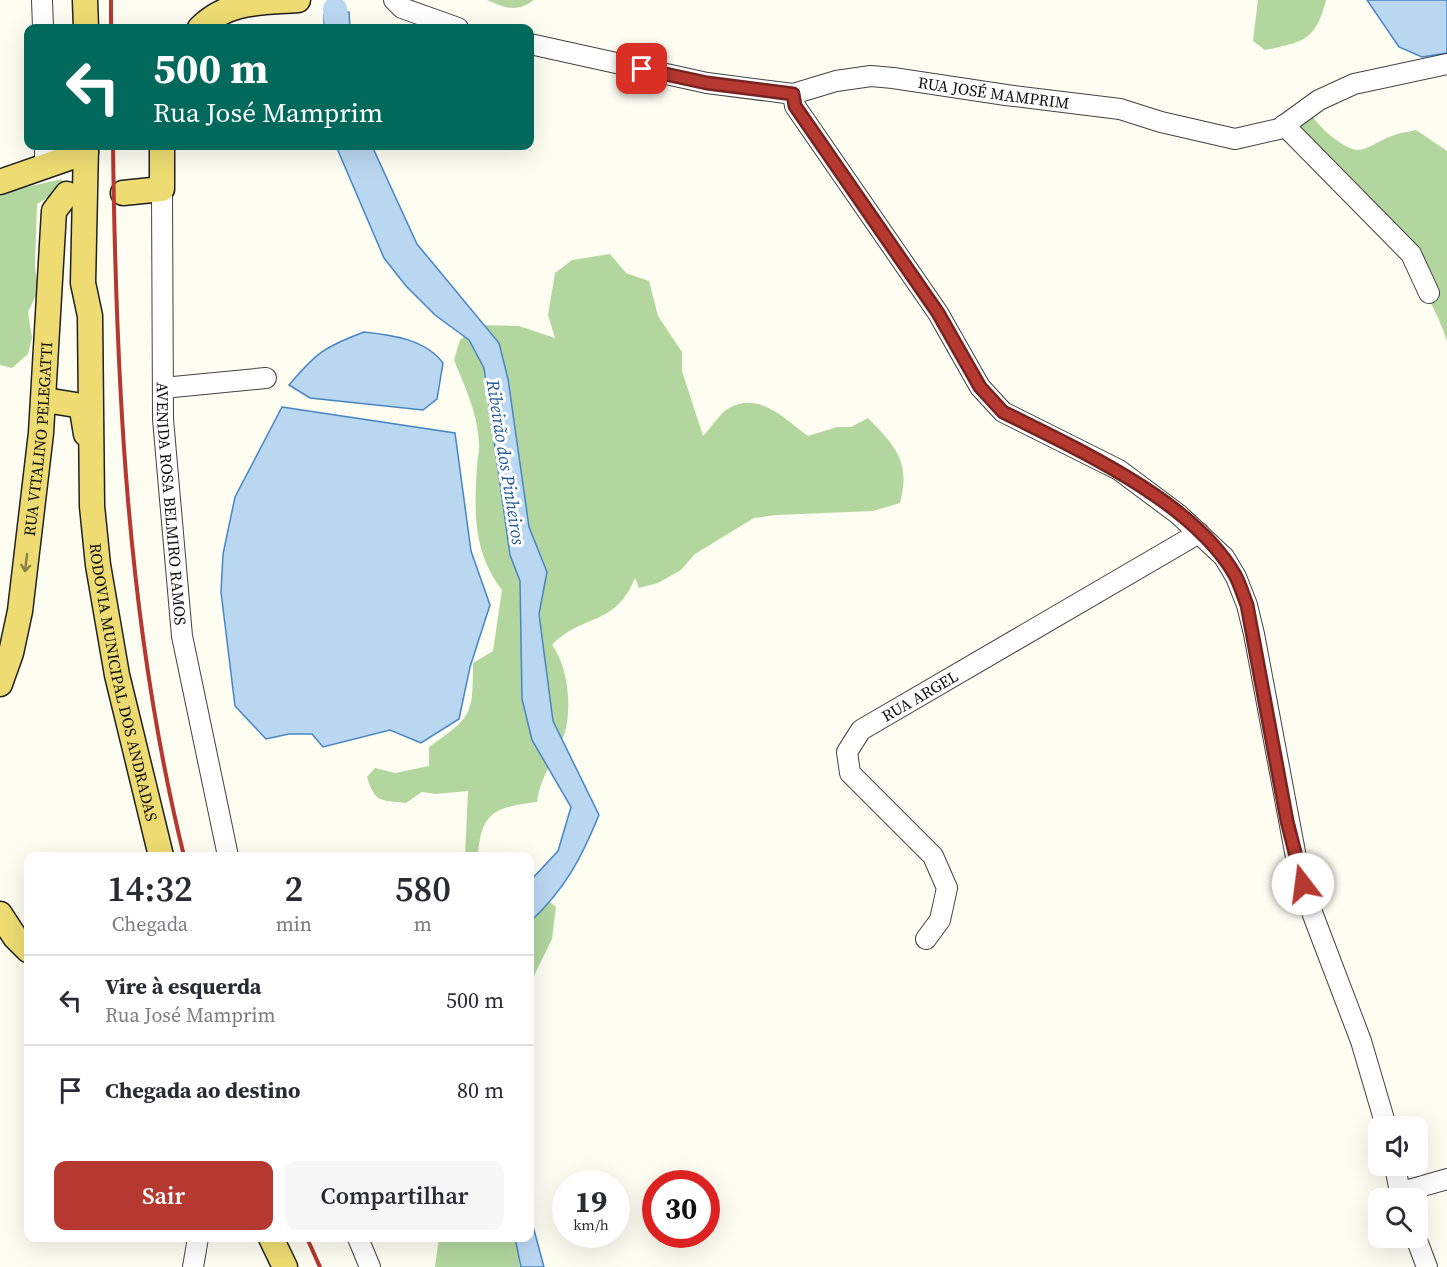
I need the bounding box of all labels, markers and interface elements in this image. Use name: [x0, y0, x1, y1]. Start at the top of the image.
text: 500 m: [153, 39, 268, 97]
pin: [616, 43, 667, 94]
icon: left: [54, 48, 132, 126]
icon: arrive: [625, 52, 658, 85]
street label: RUA JOSÉ MAMPRIM: [916, 71, 1071, 114]
text: Rua José Mamprim: [153, 94, 383, 131]
street label: RUA VITALINO PELEGATTI: [18, 341, 57, 537]
water label: Ribeirão dos Pinheiros: [480, 377, 531, 547]
street label: AVENIDA ROSA BELMIRO RAMOS: [152, 382, 192, 626]
street label: RODOVIA MUNICIPAL DOS ANDRADAS: [85, 542, 163, 823]
one-way arrow: [21, 552, 32, 572]
street label: RUA ARGEL: [877, 665, 962, 727]
position arrow: [1271, 852, 1335, 916]
text: 14:32: [107, 864, 193, 913]
text: 2: [284, 864, 303, 913]
text: 580: [395, 864, 451, 913]
text: Chegada: [112, 910, 188, 938]
text: min: [276, 910, 312, 938]
text: m: [414, 910, 432, 938]
text: Vire à esquerda: [105, 971, 261, 1001]
icon: left: [54, 984, 87, 1017]
text: 500 m: [446, 985, 504, 1015]
text: Rua José Mamprim: [105, 1001, 275, 1029]
icon: arrive: [54, 1074, 87, 1107]
text: Chegada ao destino: [105, 1075, 300, 1105]
text: 80 m: [457, 1075, 504, 1105]
map controls: [1368, 1116, 1428, 1248]
button: sound: [1368, 1116, 1428, 1176]
button: Sair: [54, 1161, 273, 1230]
button: Compartilhar: [285, 1161, 504, 1230]
speed limit sign: 30: [642, 1170, 720, 1248]
text: 19: [575, 1181, 607, 1222]
button: search: [1368, 1188, 1428, 1248]
text: km/h: [573, 1214, 609, 1235]

